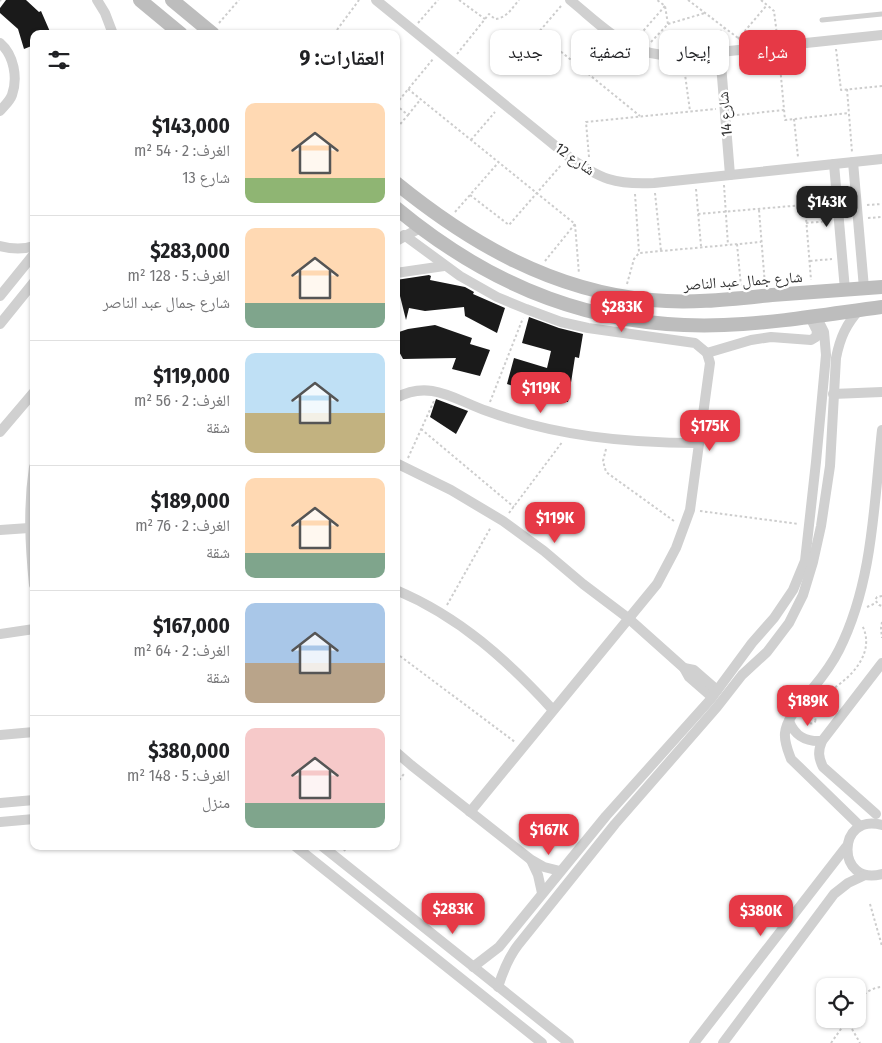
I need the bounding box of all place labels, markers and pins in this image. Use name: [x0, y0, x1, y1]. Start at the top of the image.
pin: $143K: [792, 186, 862, 228]
pin: $283K: [587, 290, 657, 333]
pin: $119K: [506, 372, 576, 414]
pin: $175K: [675, 410, 745, 452]
pin: $119K: [520, 502, 590, 544]
pin: $189K: [773, 684, 843, 727]
pin: $167K: [514, 814, 584, 856]
pin: $283K: [418, 892, 488, 935]
pin: $380K: [726, 894, 796, 937]

